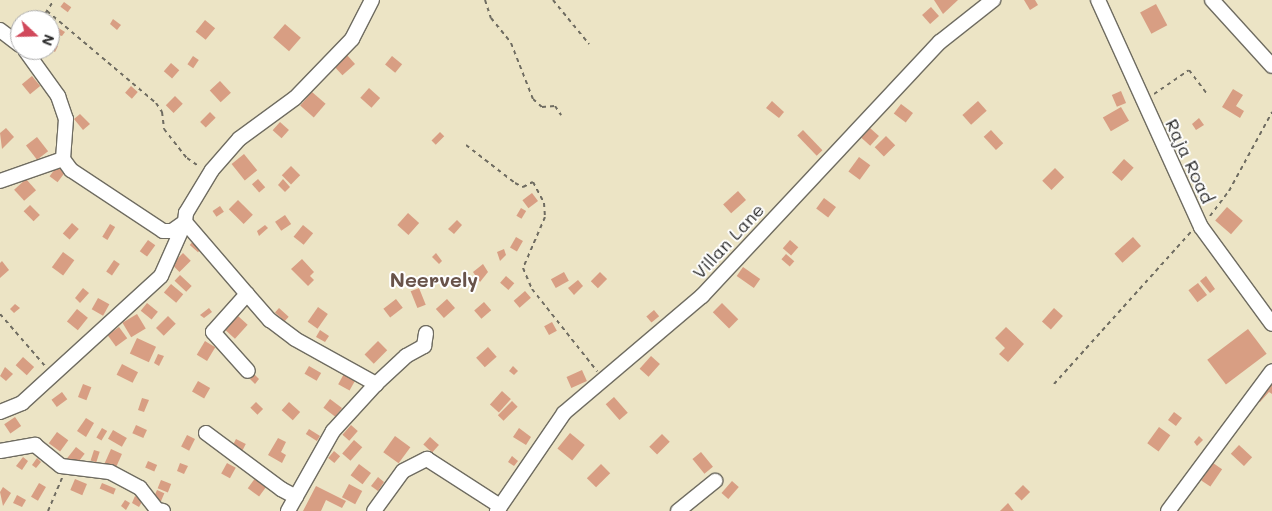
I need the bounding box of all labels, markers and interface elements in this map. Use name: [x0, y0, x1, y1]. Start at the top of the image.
north arrow: [10, 10, 60, 60]
text: N: [38, 32, 59, 49]
street label: Raja Road: [1161, 115, 1219, 207]
street label: Villan Lane: [688, 199, 768, 283]
district label: Neervely: [390, 267, 478, 291]

